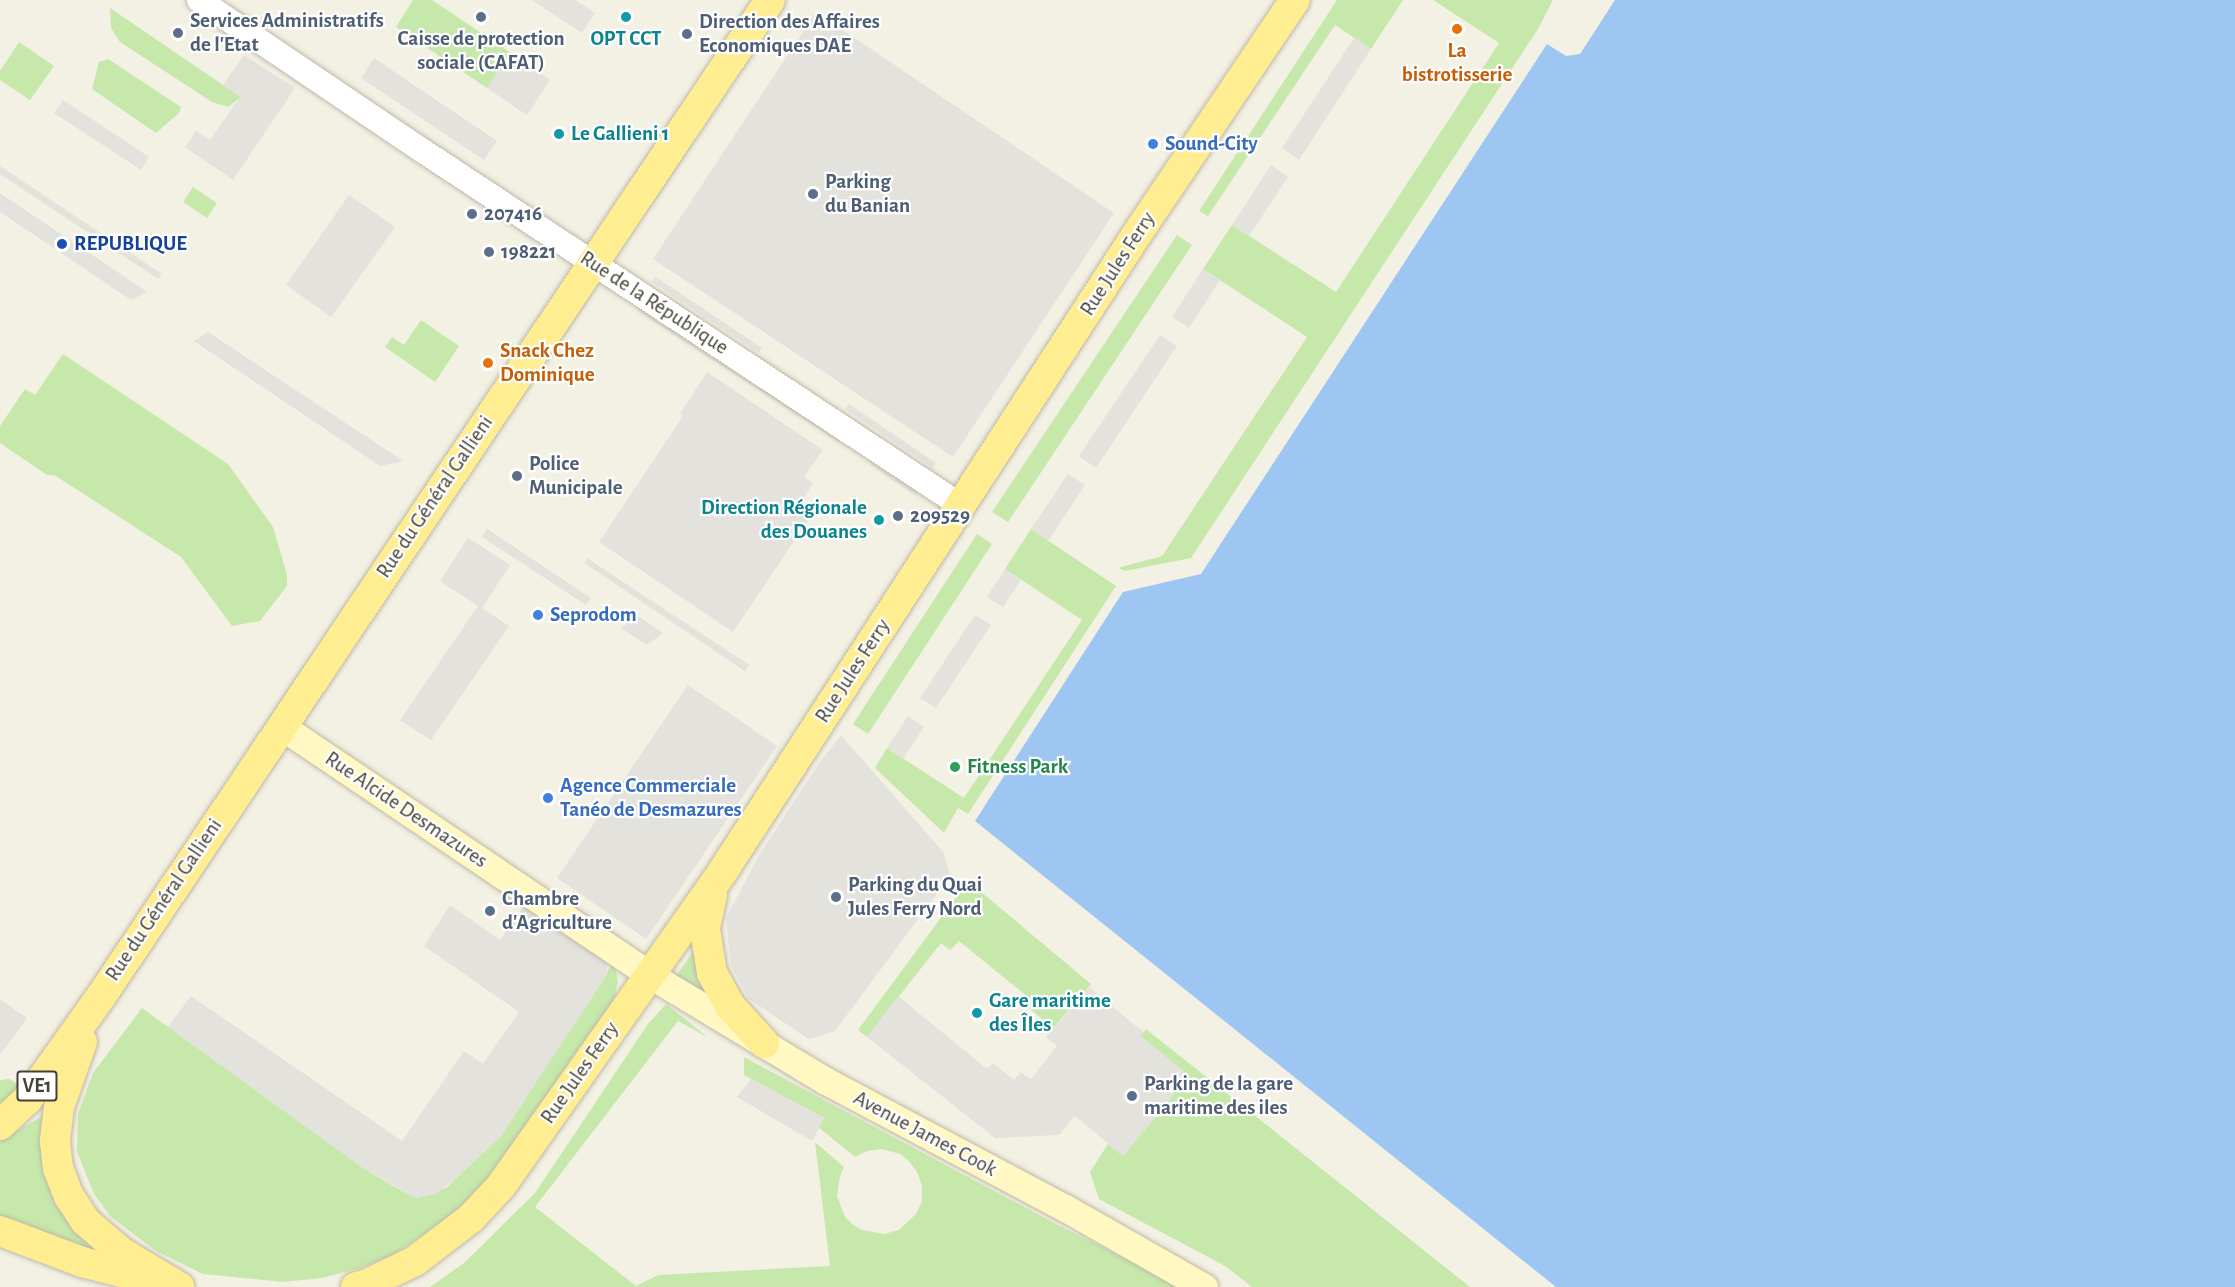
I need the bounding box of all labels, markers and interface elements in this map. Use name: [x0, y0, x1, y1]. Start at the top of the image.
place label: Services Administratifs de l'Etat: [190, 8, 384, 58]
place label: Direction des Affaires Economiques DAE: [699, 9, 880, 59]
marker: Caisse de protection sociale (CAFAT): [474, 10, 488, 24]
marker: OPT CCT: [619, 10, 633, 24]
marker: La bistrotisserie: [1450, 22, 1464, 36]
marker: Services Administratifs de l'Etat: [171, 26, 185, 40]
place label: Caisse de protection sociale (CAFAT): [397, 26, 565, 76]
place label: OPT CCT: [590, 26, 662, 52]
marker: Direction des Affaires Economiques DAE: [680, 27, 694, 41]
place label: La bistrotisserie: [1402, 38, 1512, 88]
place label: Le Gallieni 1: [571, 121, 669, 147]
marker: Le Gallieni 1: [552, 127, 566, 141]
place label: Sound-City: [1165, 131, 1258, 157]
marker: Sound-City: [1146, 137, 1160, 151]
place label: Parking du Banian: [825, 169, 910, 219]
marker: Parking du Banian: [806, 187, 820, 201]
place label: 207416: [484, 201, 542, 227]
marker: 207416: [465, 207, 479, 221]
street label: Rue Jules Ferry: [1075, 207, 1161, 321]
place label: REPUBLIQUE: [74, 231, 187, 257]
marker: REPUBLIQUE: [55, 237, 69, 251]
place label: 198221: [501, 239, 556, 265]
marker: 198221: [482, 245, 496, 259]
street label: Rue de la République: [575, 246, 733, 360]
place label: Snack Chez Dominique: [500, 338, 595, 388]
marker: Snack Chez Dominique: [481, 356, 495, 370]
street label: Rue du Général Gallieni: [371, 411, 499, 583]
place label: Police Municipale: [529, 451, 623, 501]
marker: Police Municipale: [510, 469, 524, 483]
place label: Direction Régionale des Douanes: [701, 495, 867, 545]
place label: 209529: [910, 503, 970, 529]
marker: 209529: [891, 509, 905, 523]
marker: Direction Régionale des Douanes: [872, 513, 886, 527]
place label: Seprodom: [550, 602, 637, 628]
marker: Seprodom: [531, 608, 545, 622]
street label: Rue Jules Ferry: [810, 614, 896, 728]
street label: Rue Alcide Desmazures: [320, 746, 492, 874]
place label: Fitness Park: [967, 754, 1068, 780]
marker: Fitness Park: [948, 760, 962, 774]
place label: Agence Commerciale Tanéo de Desmazures: [560, 773, 742, 823]
marker: Agence Commerciale Tanéo de Desmazures: [541, 791, 555, 805]
street label: Rue du Général Gallieni: [100, 814, 228, 986]
place label: Parking du Quai Jules Ferry Nord: [848, 872, 982, 922]
place label: Chambre d'Agriculture: [502, 886, 612, 936]
marker: Parking du Quai Jules Ferry Nord: [829, 890, 843, 904]
marker: Chambre d'Agriculture: [483, 904, 497, 918]
place label: Gare maritime des Îles: [989, 988, 1111, 1038]
marker: Gare maritime des Îles: [970, 1006, 984, 1020]
street label: Rue Jules Ferry: [536, 1017, 624, 1129]
road number: VE1: [16, 1069, 58, 1103]
place label: Parking de la gare maritime des iles: [1144, 1071, 1293, 1121]
street label: Avenue James Cook: [849, 1086, 1001, 1182]
marker: Parking de la gare maritime des iles: [1125, 1089, 1139, 1103]

